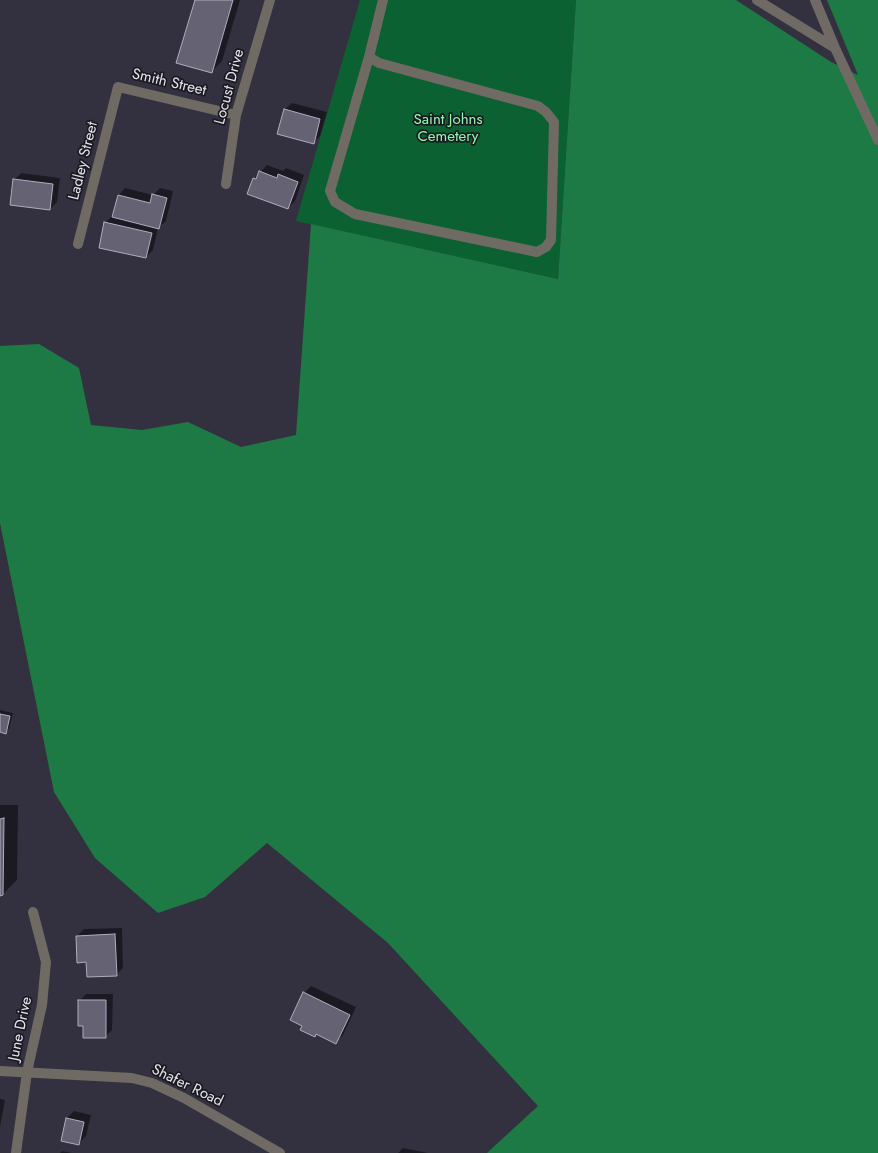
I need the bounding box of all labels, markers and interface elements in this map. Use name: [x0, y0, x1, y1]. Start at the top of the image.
street label: Locust Drive: [211, 47, 249, 127]
street label: Smith Street: [130, 66, 208, 100]
park label: Saint Johns Cemetery: [414, 111, 482, 146]
street label: Ladley Street: [66, 120, 102, 202]
street label: June Drive: [5, 995, 37, 1063]
street label: Shafer Road: [148, 1061, 226, 1111]

